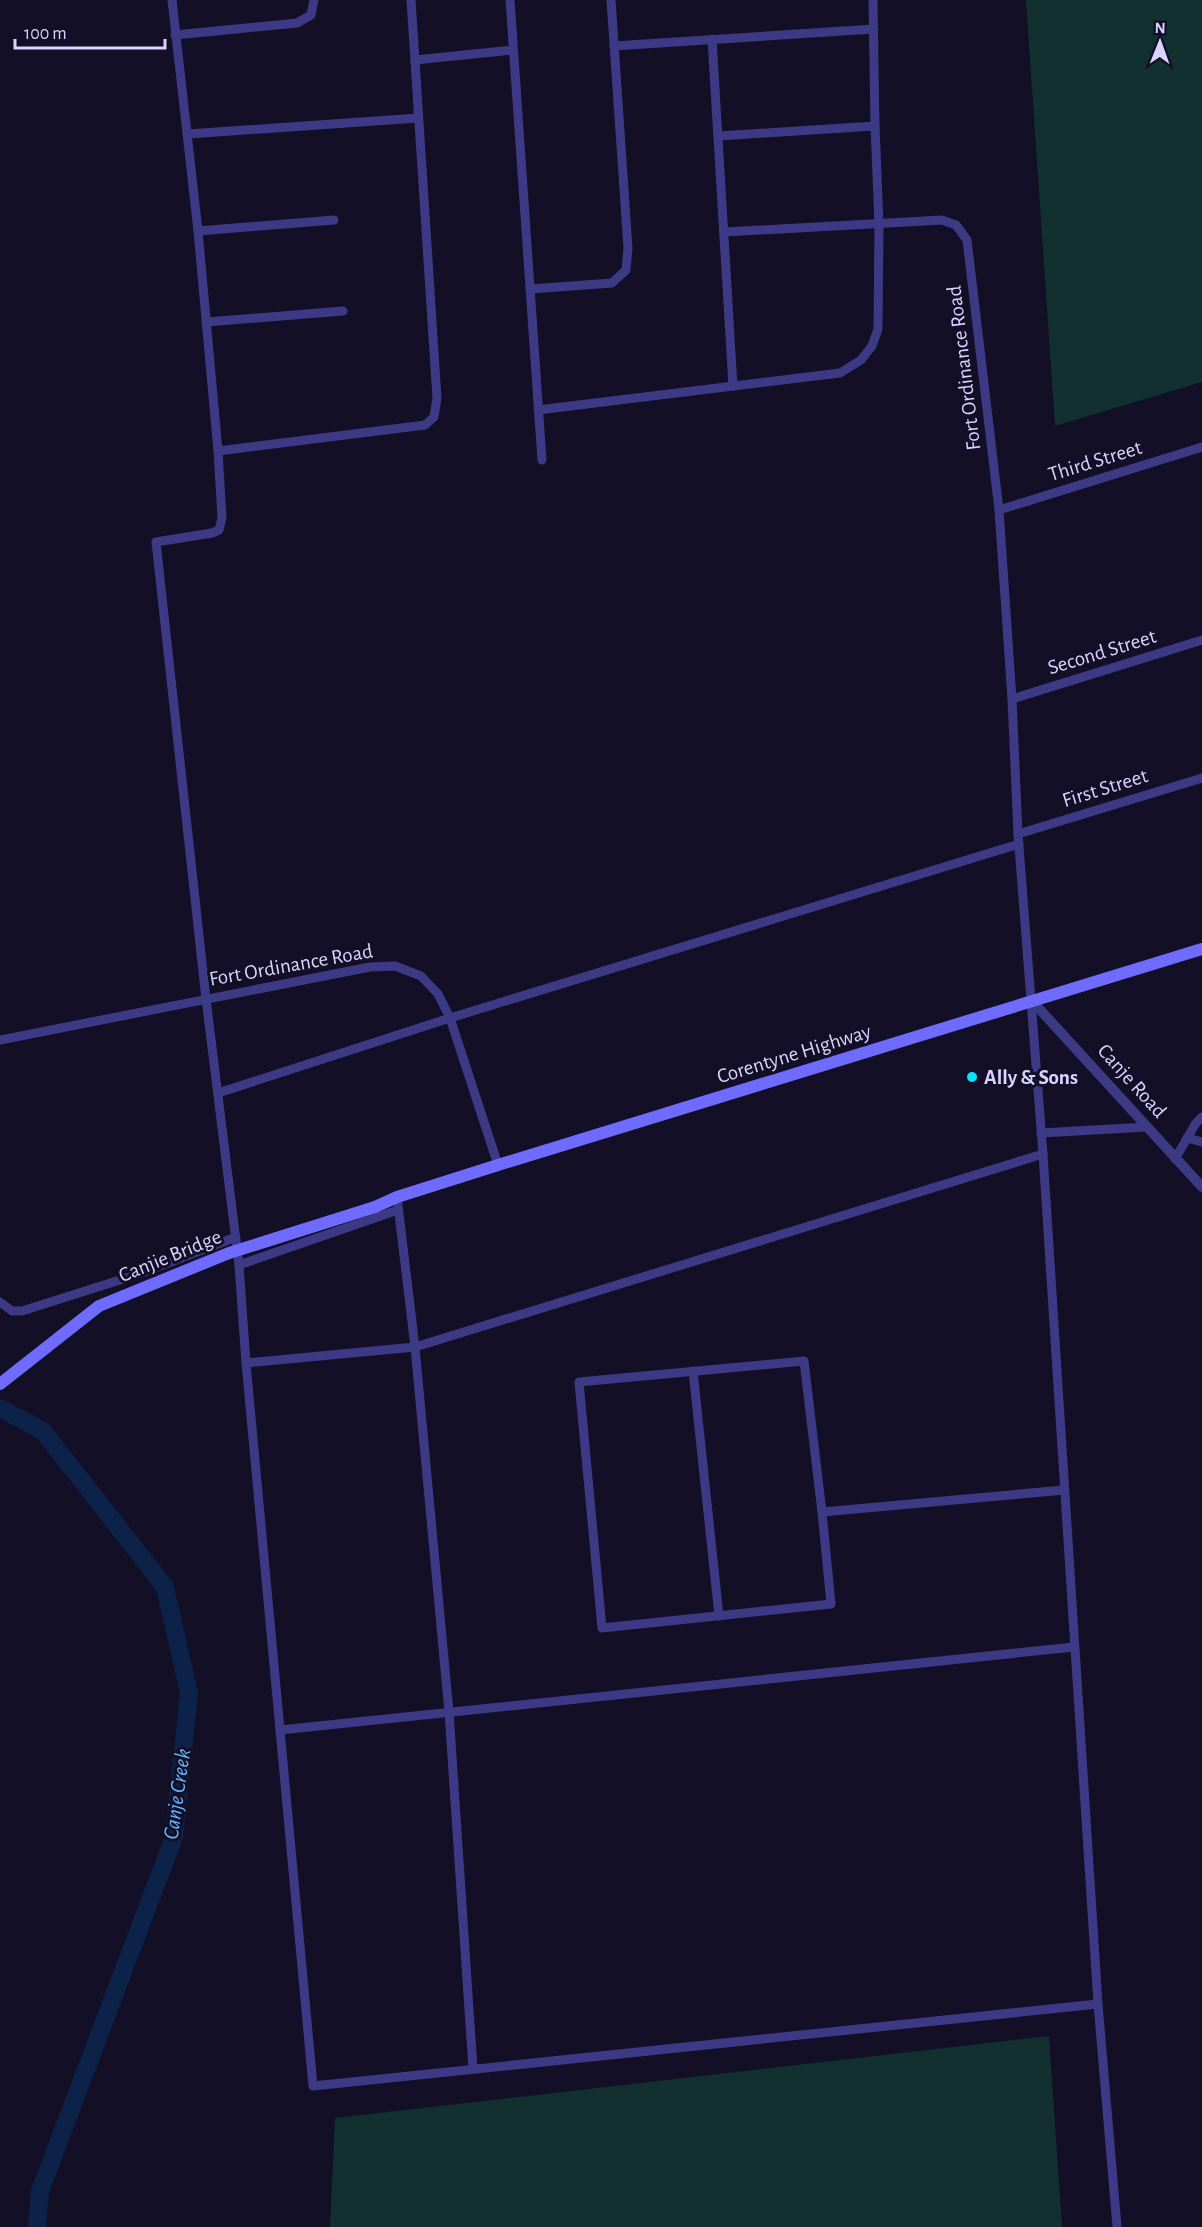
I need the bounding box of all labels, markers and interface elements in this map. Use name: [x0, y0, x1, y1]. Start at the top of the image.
scale bar: [15, 12, 165, 50]
north arrow: [1130, 12, 1190, 72]
text: N: [1155, 20, 1166, 36]
text: 100 m: [24, 25, 67, 43]
street label: Fort Ordinance Road: [943, 284, 985, 451]
street label: Third Street: [1046, 437, 1145, 485]
street label: Second Street: [1045, 626, 1159, 678]
street label: First Street: [1060, 765, 1151, 811]
street label: Fort Ordinance Road: [208, 940, 374, 990]
street label: Corentyne Highway: [714, 1021, 874, 1087]
street label: Canje Road: [1094, 1040, 1171, 1122]
place label: Ally & Sons: [984, 1067, 1078, 1088]
marker: Ally & Sons: [965, 1070, 979, 1084]
street label: Canjie Bridge: [116, 1226, 224, 1286]
water label: Canje Creek: [160, 1747, 194, 1841]

